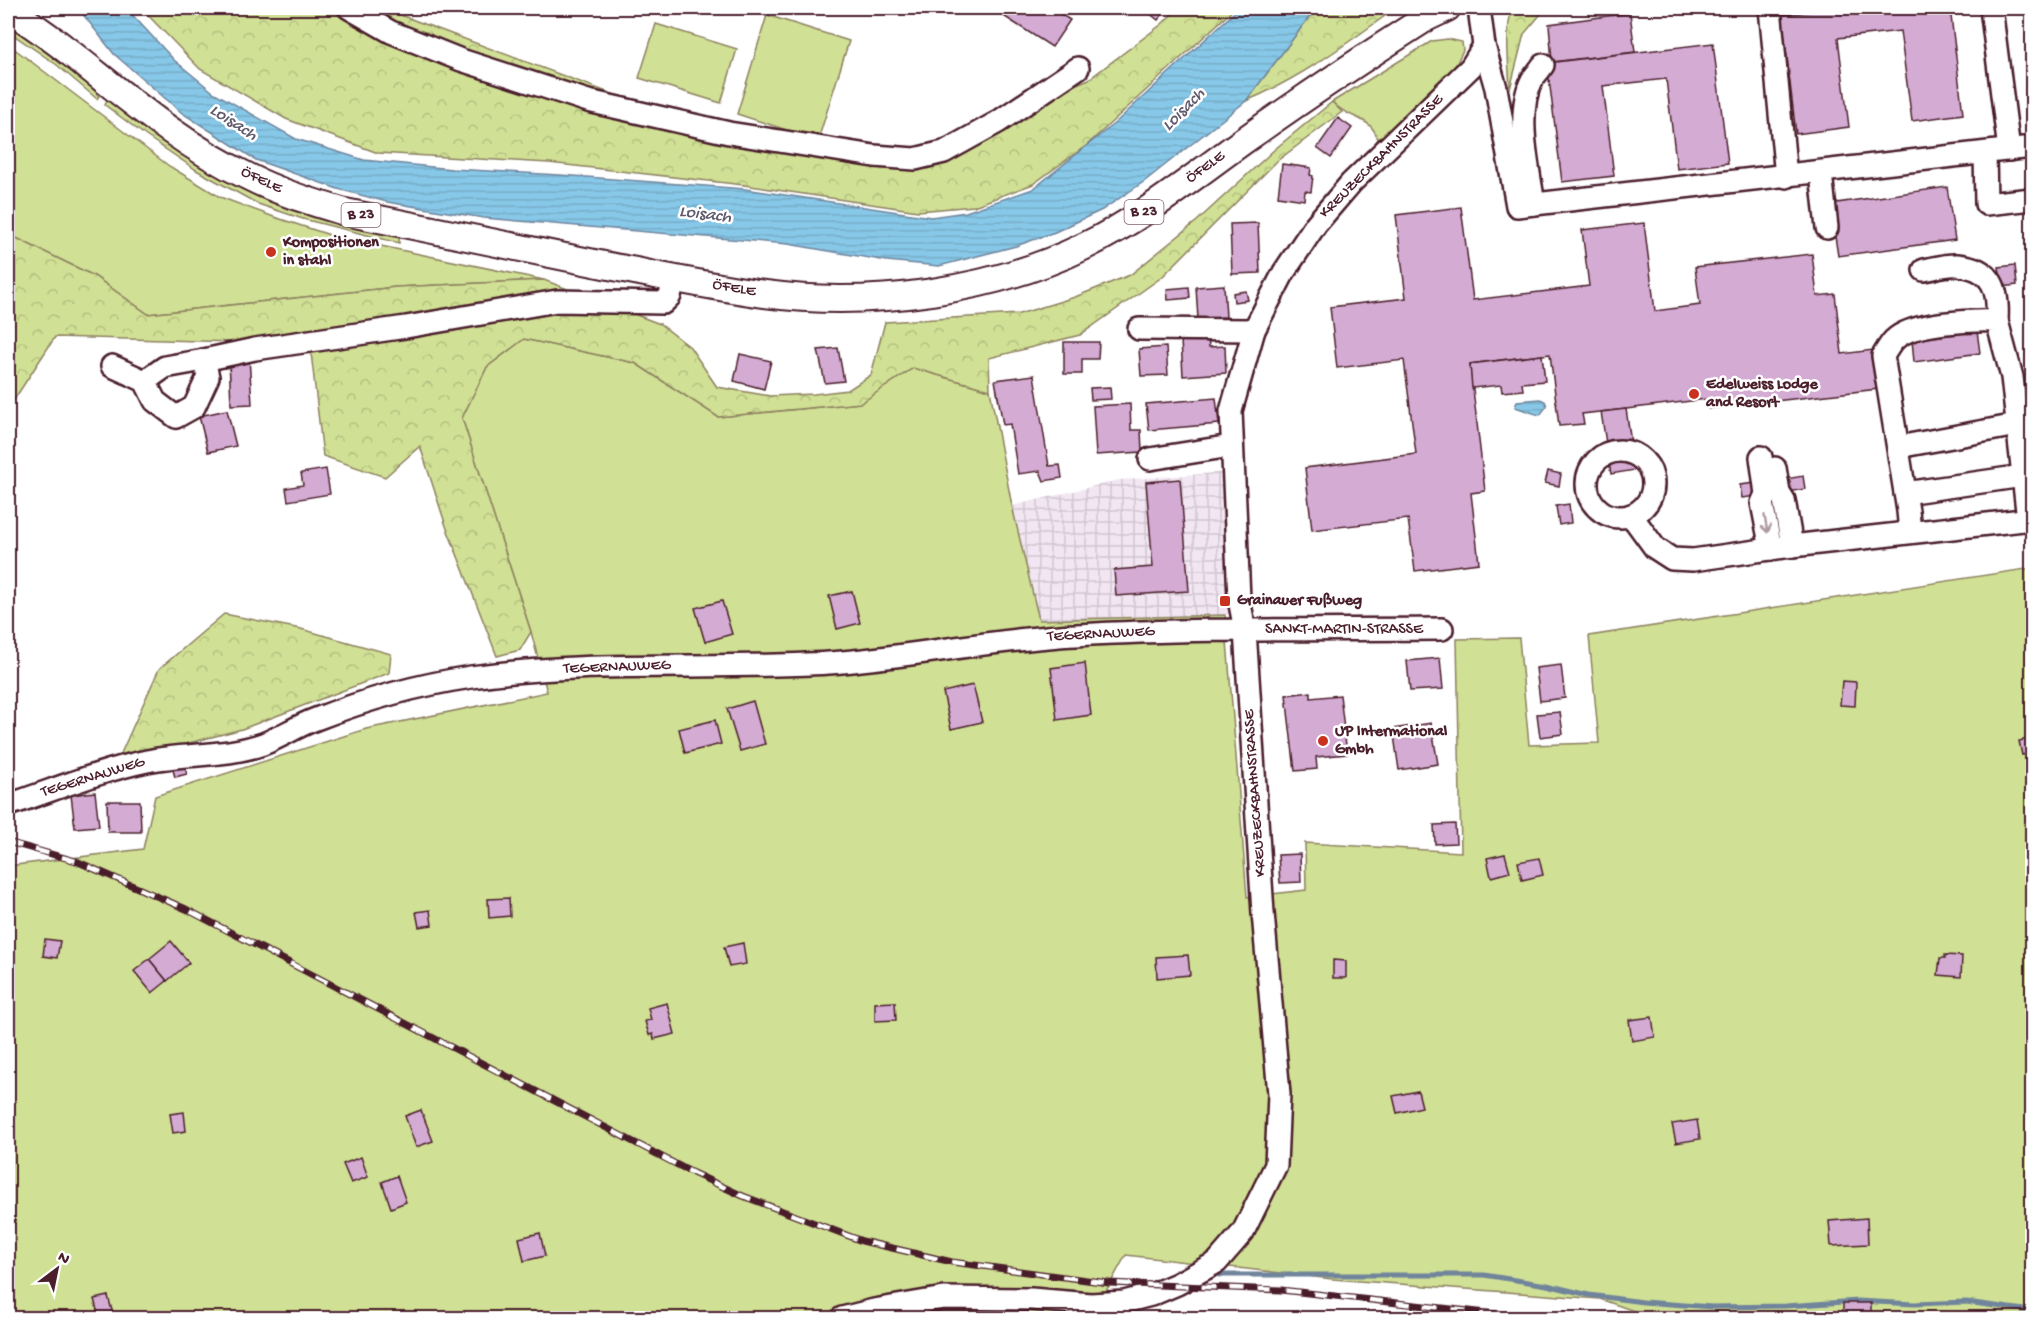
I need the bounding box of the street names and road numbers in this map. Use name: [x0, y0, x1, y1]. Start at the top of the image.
street label: KREUZECKBAHNSTRASSE: [1316, 90, 1449, 223]
street label: ÖFELE: [1183, 147, 1230, 189]
street label: ÖFELE: [237, 163, 286, 199]
road number: B 23: [1124, 200, 1164, 224]
road number: B 23: [342, 203, 380, 227]
street label: ÖFELE: [711, 276, 758, 302]
street label: SANKT-MARTIN-STRASSE: [1265, 621, 1424, 640]
street label: TEGERNAUWEG: [1046, 623, 1156, 647]
street label: TEGERNAUWEG: [562, 657, 672, 679]
street label: KREUZECKBAHNSTRASSE: [1241, 708, 1271, 877]
street label: TEGERNAUWEG: [38, 753, 148, 803]

